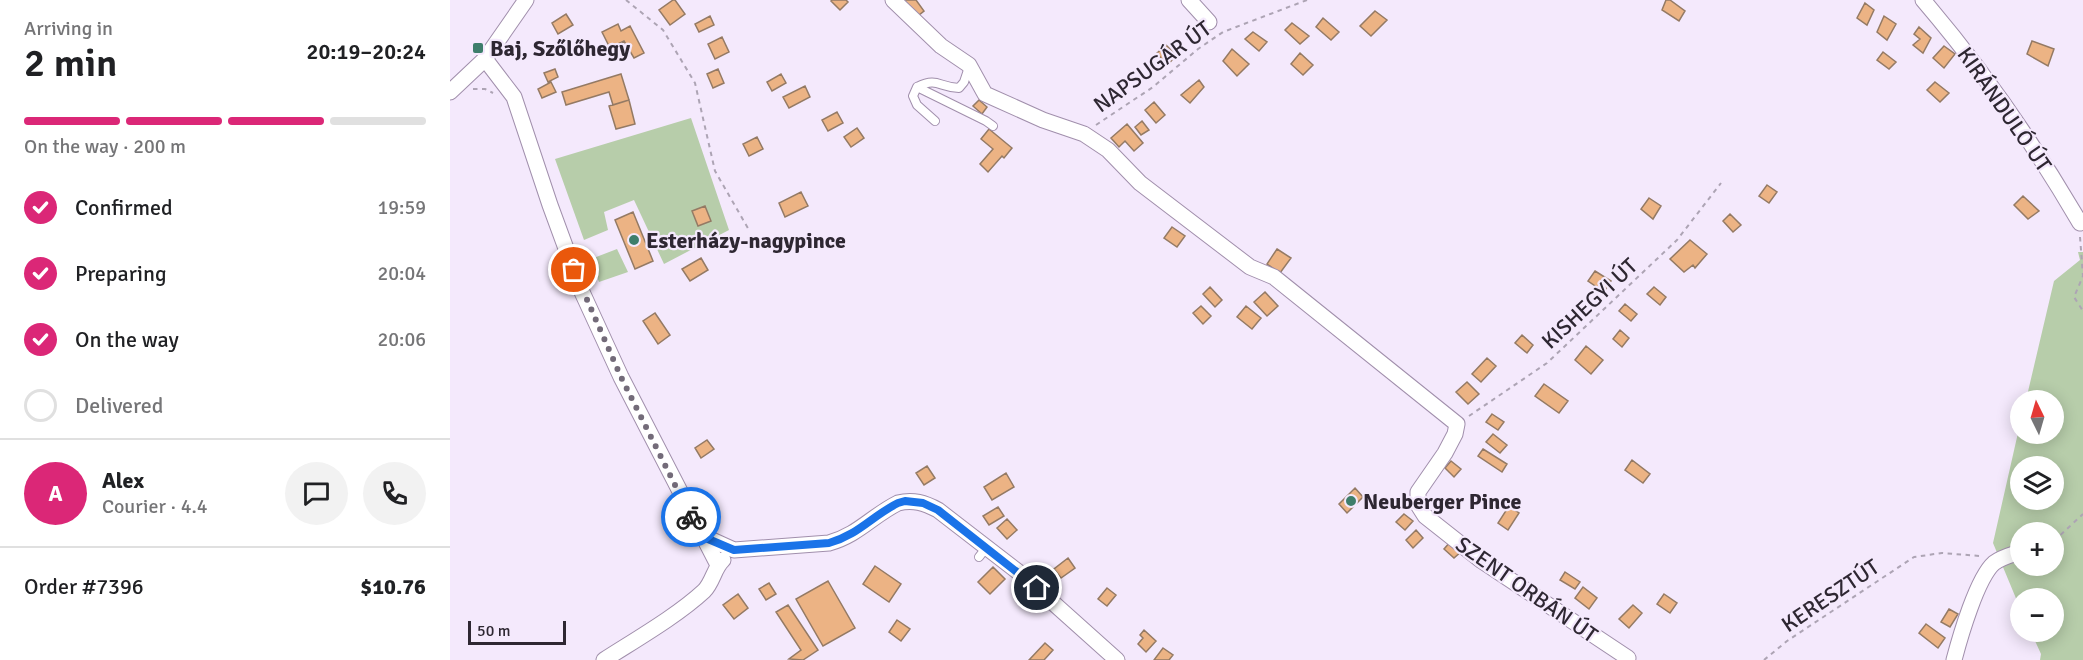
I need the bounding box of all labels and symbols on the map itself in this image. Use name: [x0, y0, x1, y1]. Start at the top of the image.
street label: NAPSUGÁR ÚT: [1088, 15, 1217, 118]
place label: Baj, Szőlőhegy: [490, 35, 630, 62]
marker: Baj, Szőlőhegy: [471, 41, 485, 55]
street label: KIRÁNDULÓ ÚT: [1952, 42, 2058, 177]
place label: Esterházy-nagypince: [646, 227, 846, 254]
marker: Esterházy-nagypince: [627, 233, 641, 247]
pin: [548, 244, 599, 295]
street label: KISHEGYI ÚT: [1536, 252, 1643, 354]
north arrow: [2010, 390, 2064, 444]
courier: [661, 487, 721, 547]
place label: Neuberger Pince: [1363, 488, 1522, 515]
marker: Neuberger Pince: [1344, 494, 1358, 508]
street label: SZENT ORBÁN ÚT: [1451, 530, 1603, 648]
street label: KERESZTÚT: [1776, 553, 1884, 638]
pin: [1011, 562, 1062, 613]
scale bar: [468, 618, 566, 646]

